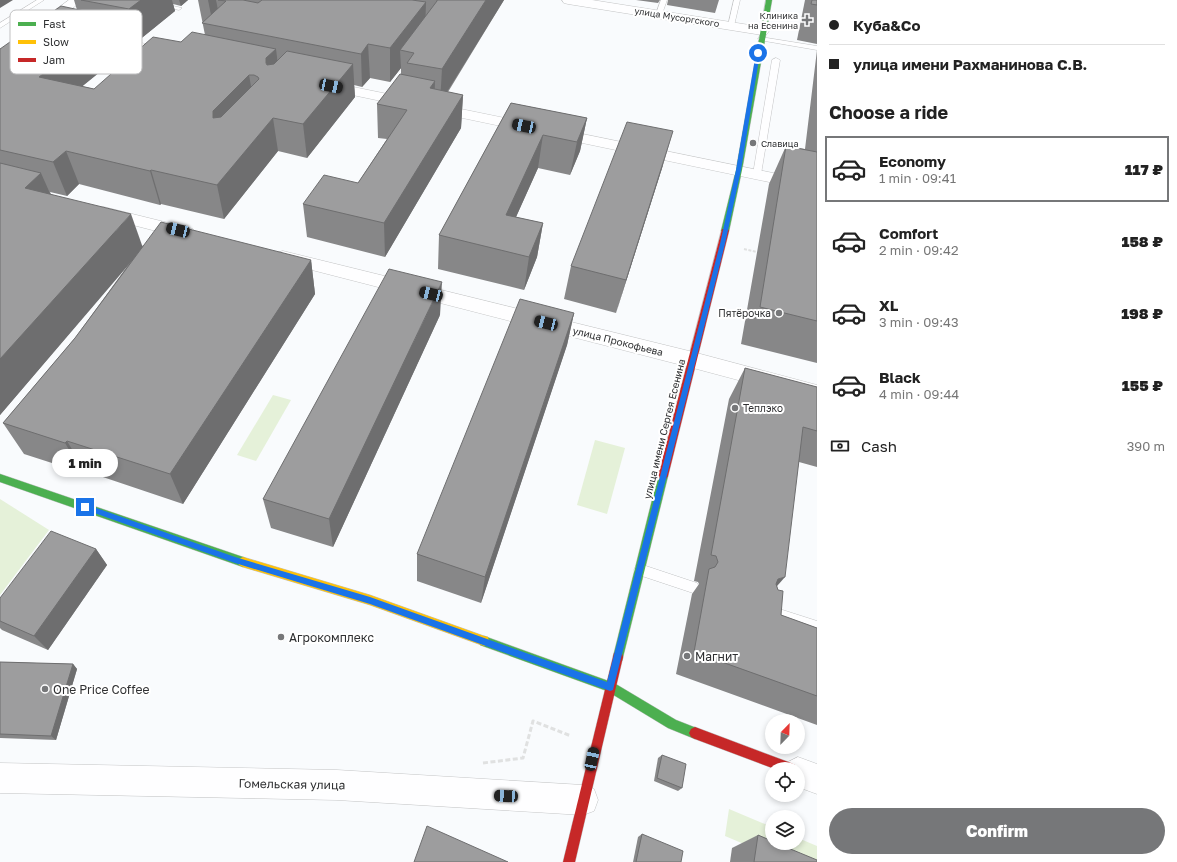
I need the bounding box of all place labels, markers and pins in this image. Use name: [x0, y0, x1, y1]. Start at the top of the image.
place label: Клиника на Есенина: [748, 10, 798, 31]
marker: Клиника на Есенина: [801, 14, 813, 26]
marker: Славица: [748, 138, 758, 148]
place label: Славица: [761, 138, 799, 149]
place label: Пятёрочка: [718, 307, 771, 319]
marker: Пятёрочка: [774, 308, 784, 318]
place label: Теплэко: [743, 402, 783, 414]
marker: Теплэко: [730, 403, 740, 413]
place label: Агрокомплекс: [289, 630, 374, 645]
marker: Агрокомплекс: [276, 632, 286, 642]
place label: Магнит: [695, 649, 738, 664]
marker: Магнит: [682, 651, 692, 661]
place label: One Price Coffee: [53, 682, 149, 697]
marker: One Price Coffee: [40, 684, 50, 694]

